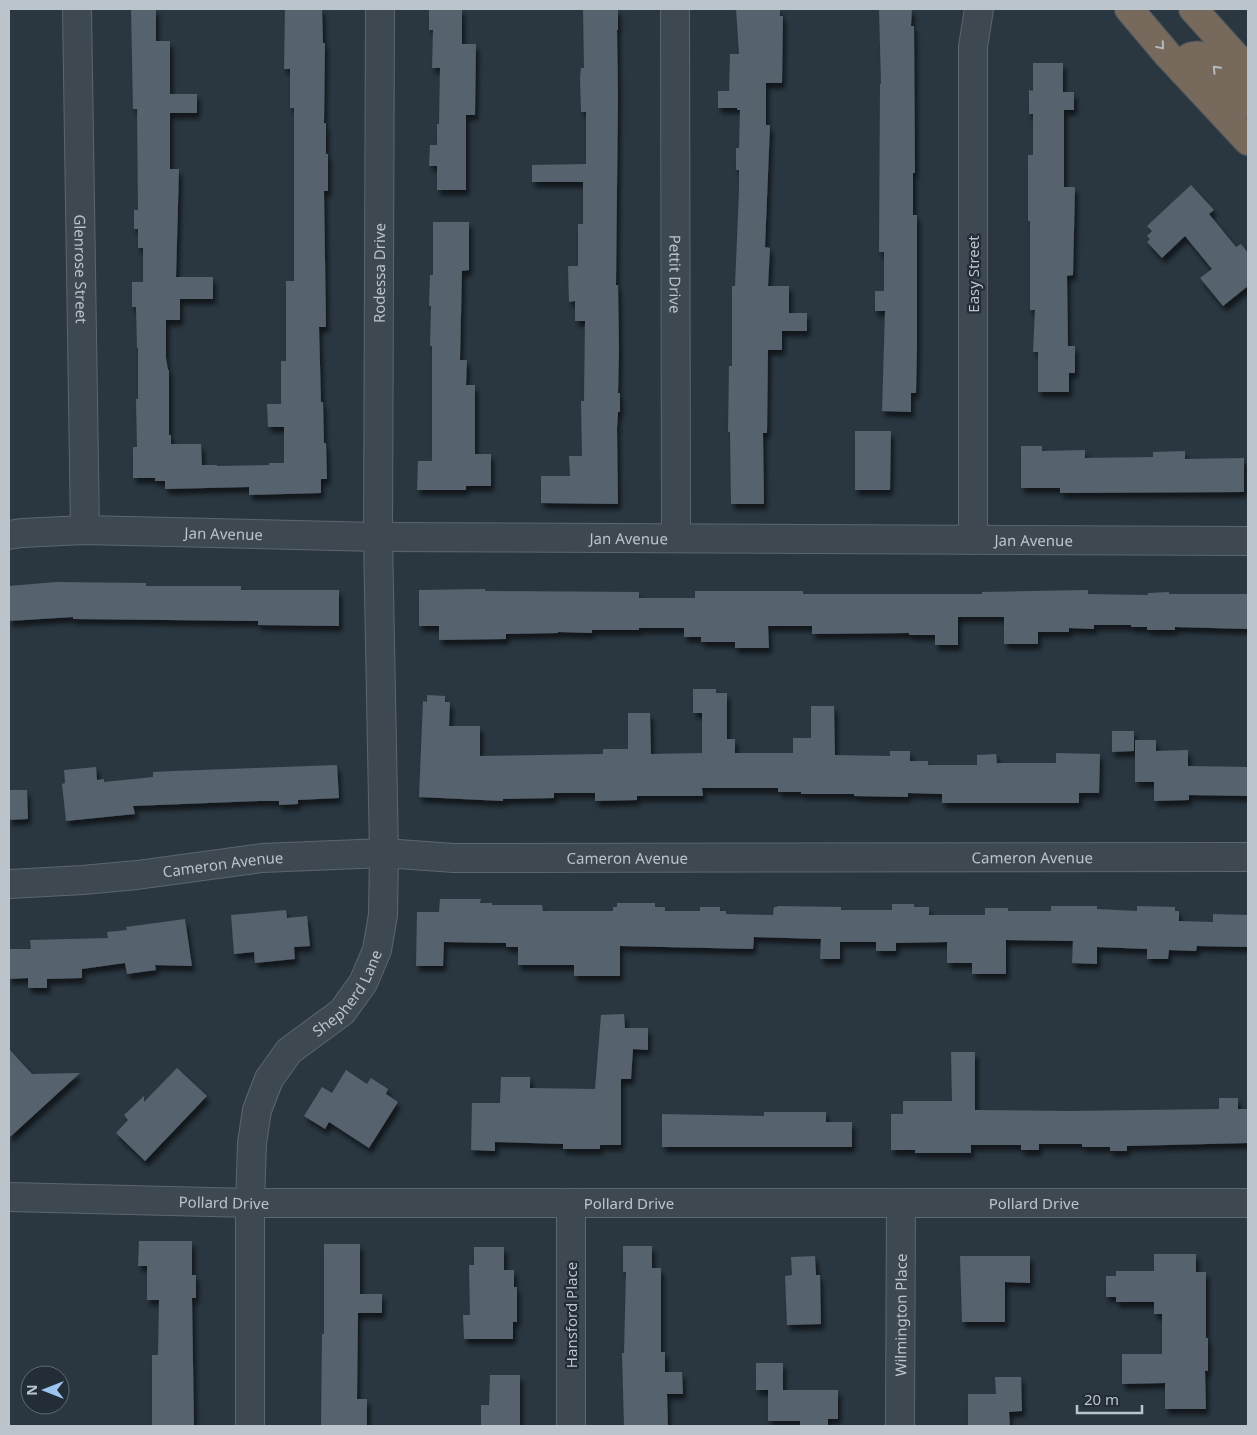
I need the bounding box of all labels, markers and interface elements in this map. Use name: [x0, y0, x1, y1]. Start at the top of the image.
one-way arrow: [1155, 41, 1164, 50]
one-way arrow: [1213, 66, 1222, 75]
street label: Glenrose Street: [70, 214, 92, 324]
street label: Rodessa Drive: [369, 223, 389, 323]
street label: Pettit Drive: [665, 235, 686, 313]
street label: Easy Street: [963, 235, 983, 313]
street label: Jan Avenue: [182, 522, 263, 544]
street label: Jan Avenue: [587, 528, 668, 548]
street label: Jan Avenue: [992, 530, 1073, 550]
street label: Cameron Avenue: [161, 847, 284, 881]
street label: Cameron Avenue: [972, 847, 1093, 867]
street label: Cameron Avenue: [567, 848, 688, 868]
street label: Shepherd Lane: [308, 947, 386, 1041]
street label: Pollard Drive: [178, 1191, 269, 1213]
street label: Pollard Drive: [584, 1193, 674, 1213]
street label: Pollard Drive: [989, 1193, 1079, 1213]
street label: Wilmington Place: [890, 1254, 911, 1376]
street label: Hansford Place: [561, 1262, 581, 1368]
north arrow: [20, 1365, 70, 1415]
scale bar: [1077, 1382, 1142, 1414]
text: N: [22, 1384, 41, 1396]
text: 20 m: [1084, 1389, 1119, 1409]

